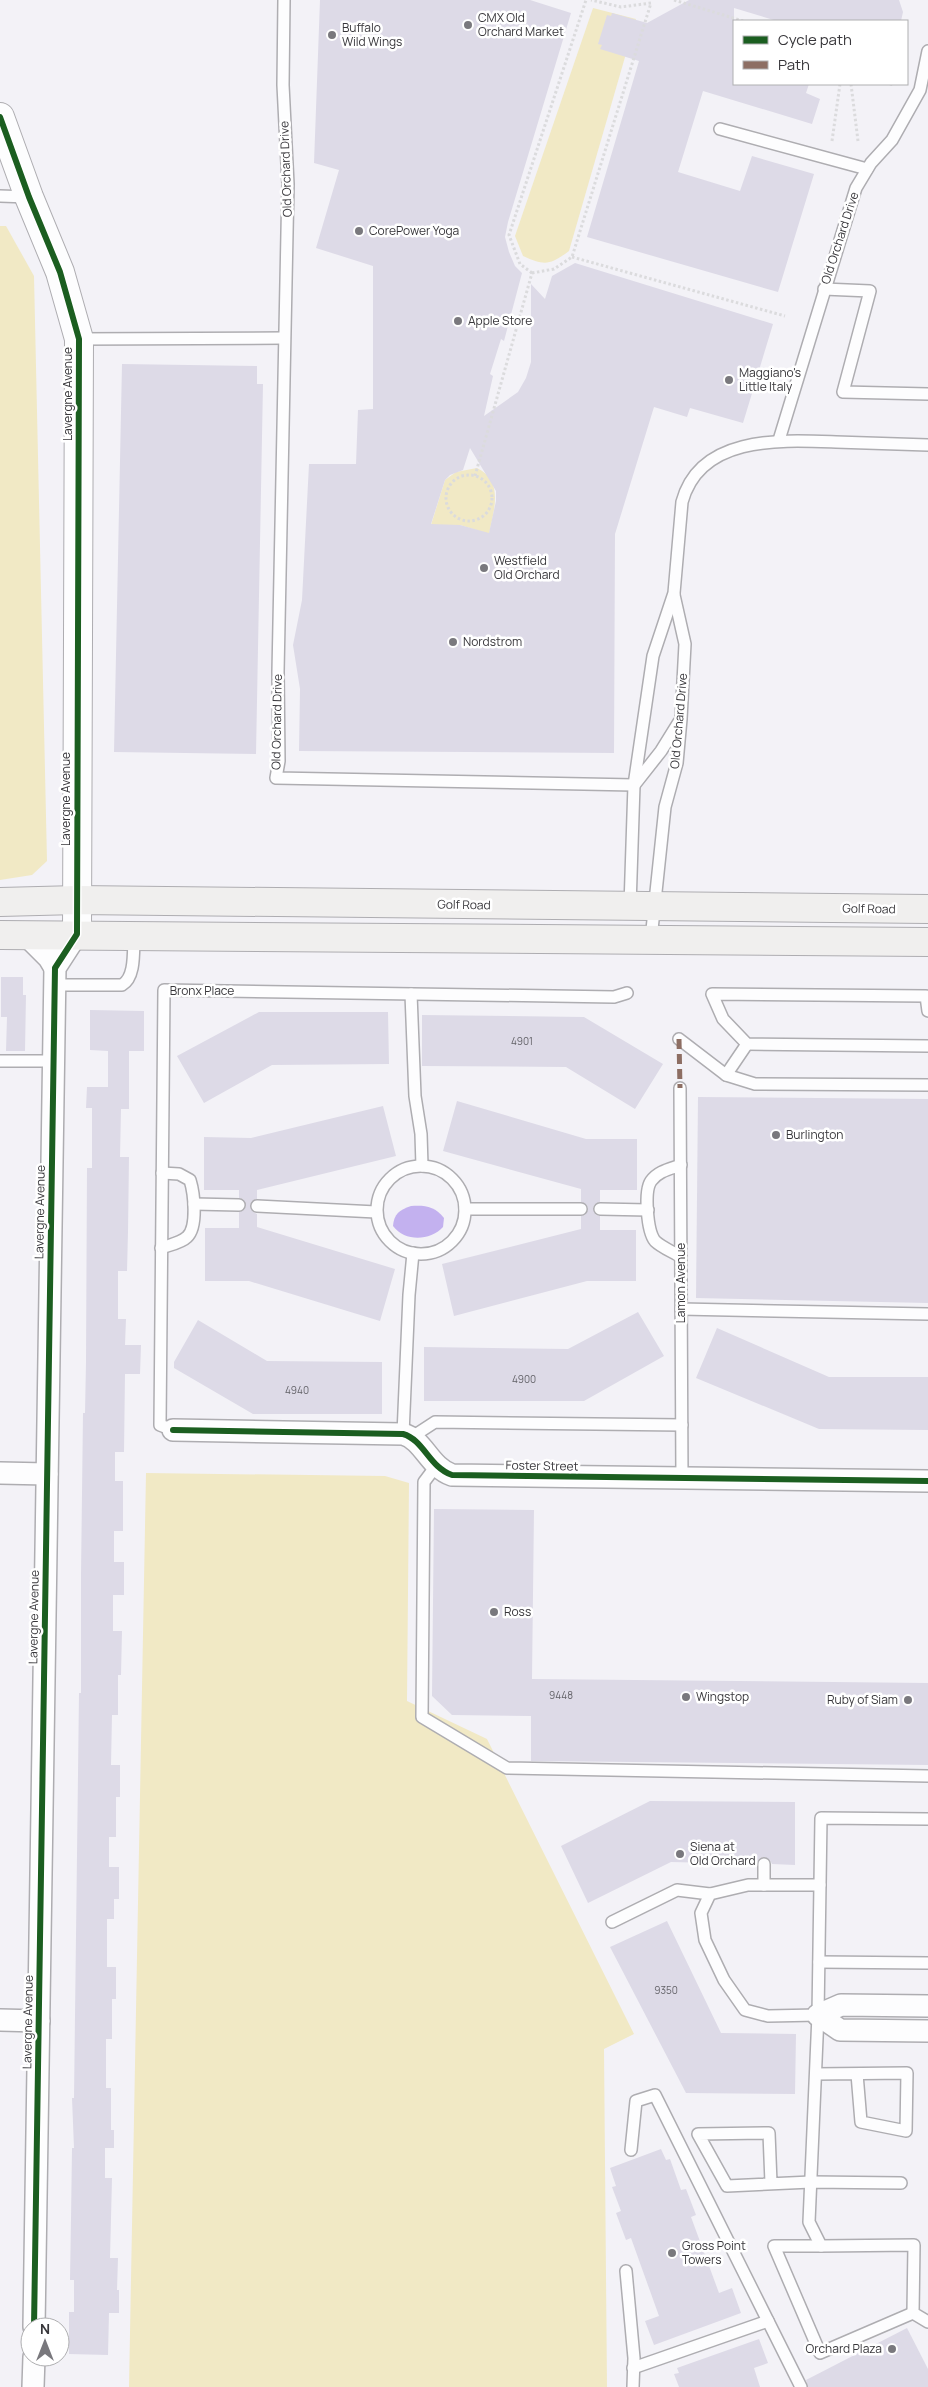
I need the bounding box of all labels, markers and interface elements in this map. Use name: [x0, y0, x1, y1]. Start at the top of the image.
place label: CMX Old Orchard Market: [478, 9, 564, 40]
place label: Buffalo Wild Wings: [342, 19, 402, 50]
marker: CMX Old Orchard Market: [462, 19, 474, 31]
legend: [733, 20, 908, 85]
marker: Buffalo Wild Wings: [326, 29, 338, 41]
text: Cycle path: [778, 29, 852, 50]
text: Path: [778, 54, 810, 75]
street label: Old Orchard Drive: [275, 121, 296, 217]
street label: Old Orchard Drive: [817, 190, 862, 286]
place label: CorePower Yoga: [369, 222, 459, 239]
marker: CorePower Yoga: [353, 225, 365, 237]
place label: Apple Store: [468, 312, 532, 329]
marker: Apple Store: [452, 315, 464, 327]
street label: Lavergne Avenue: [59, 347, 76, 441]
place label: Maggiano's Little Italy: [739, 364, 801, 395]
marker: Maggiano's Little Italy: [723, 374, 735, 386]
place label: Westfield Old Orchard: [494, 552, 560, 583]
marker: Westfield Old Orchard: [478, 562, 490, 574]
place label: Nordstrom: [463, 633, 522, 650]
marker: Nordstrom: [447, 636, 459, 648]
street label: Old Orchard Drive: [666, 672, 691, 770]
street label: Old Orchard Drive: [267, 674, 286, 770]
street label: Lavergne Avenue: [57, 752, 74, 846]
street label: Golf Road: [437, 896, 491, 913]
street label: Golf Road: [842, 900, 896, 917]
street label: Bronx Place: [170, 982, 234, 999]
house number: 4901: [511, 1034, 533, 1048]
place label: Burlington: [786, 1126, 843, 1143]
marker: Burlington: [770, 1129, 782, 1141]
street label: Lavergne Avenue: [30, 1165, 49, 1259]
street label: Lamon Avenue: [672, 1243, 689, 1323]
house number: 4900: [512, 1372, 536, 1386]
house number: 4940: [285, 1383, 309, 1397]
street label: Foster Street: [505, 1456, 579, 1475]
street label: Lavergne Avenue: [24, 1570, 43, 1664]
place label: Ross: [504, 1603, 531, 1620]
marker: Ross: [488, 1606, 500, 1618]
house number: 9448: [549, 1688, 573, 1702]
place label: Wingstop: [696, 1688, 749, 1705]
marker: Wingstop: [680, 1691, 692, 1703]
place label: Ruby of Siam: [827, 1691, 898, 1708]
marker: Ruby of Siam: [902, 1694, 914, 1706]
place label: Siena at Old Orchard: [690, 1838, 756, 1869]
marker: Siena at Old Orchard: [674, 1848, 686, 1860]
street label: Lavergne Avenue: [18, 1975, 37, 2069]
house number: 9350: [654, 1983, 678, 1997]
place label: Gross Point Towers: [682, 2237, 746, 2268]
marker: Gross Point Towers: [666, 2247, 678, 2259]
north arrow: [20, 2317, 70, 2367]
text: N: [40, 2319, 50, 2338]
place label: Orchard Plaza: [806, 2340, 882, 2357]
marker: Orchard Plaza: [886, 2343, 898, 2355]

